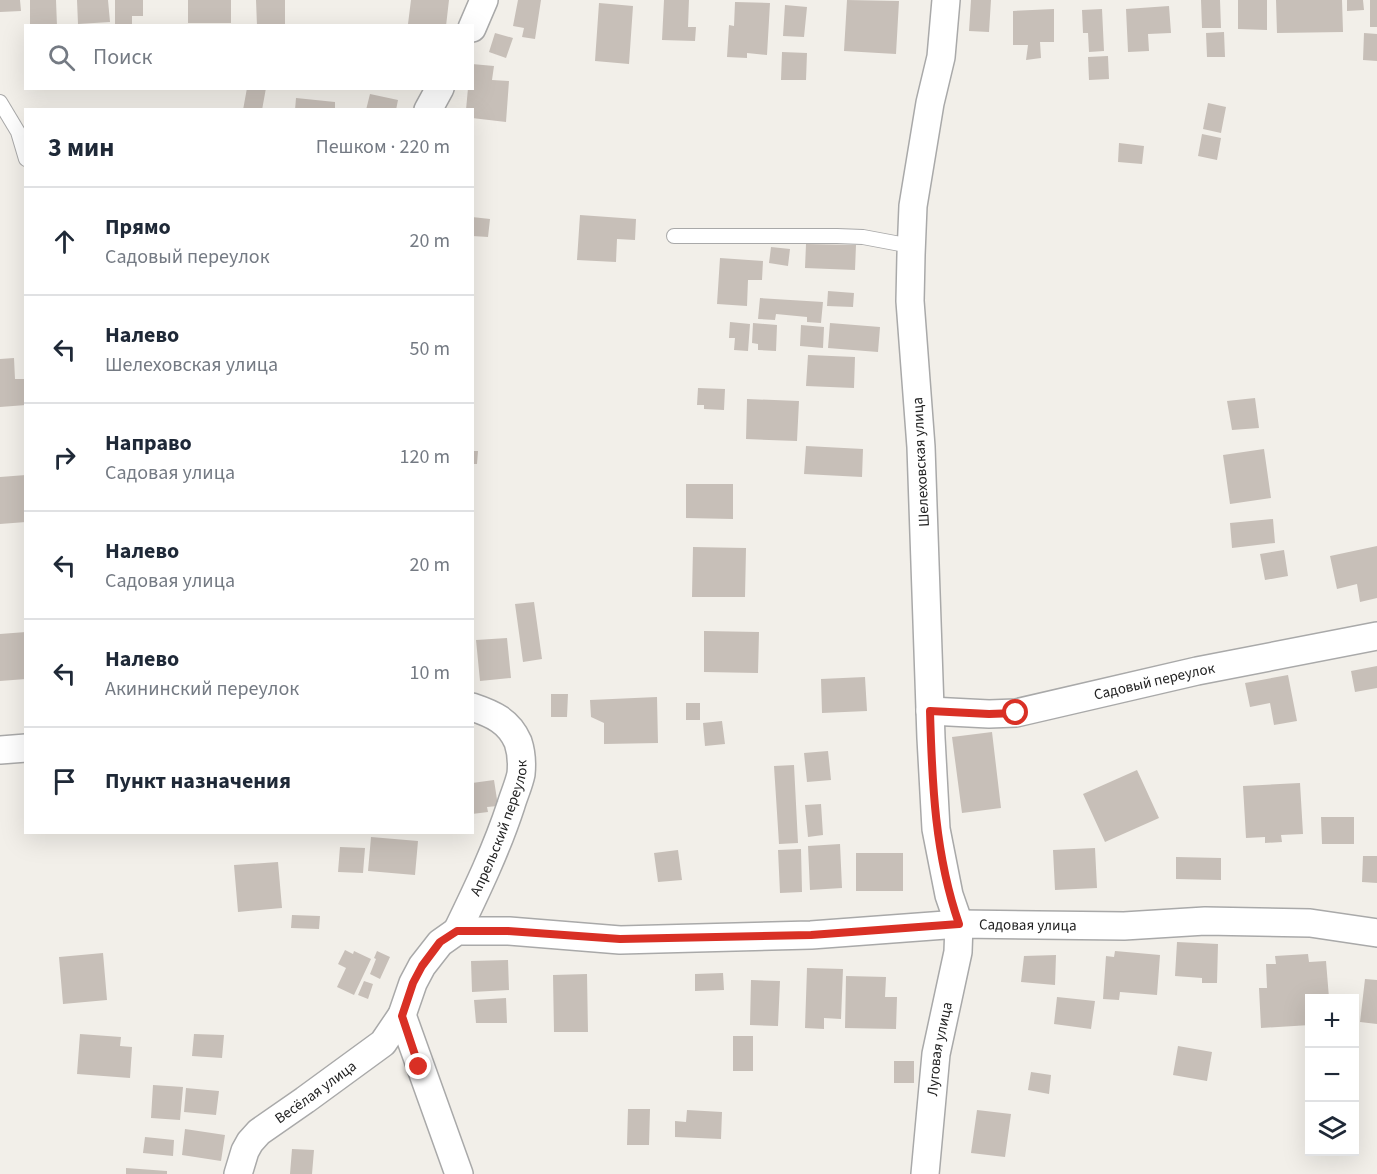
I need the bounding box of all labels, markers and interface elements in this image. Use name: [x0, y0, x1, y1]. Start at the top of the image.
search box: [24, 24, 474, 90]
icon: search: [45, 41, 78, 74]
text: Поиск: [93, 41, 152, 73]
text: 3 мин: [48, 129, 114, 166]
text: Пешком · 220 m: [316, 133, 450, 161]
text: Прямо: [105, 211, 171, 243]
icon: ahead: [48, 225, 81, 258]
text: 20 m: [410, 227, 450, 255]
text: Садовый переулок: [105, 243, 270, 271]
text: Налево: [105, 319, 179, 351]
icon: left: [48, 333, 81, 366]
text: 50 m: [410, 335, 450, 363]
text: Шелеховская улица: [105, 351, 278, 379]
street label: Шелеховская улица: [907, 397, 935, 527]
text: Направо: [105, 427, 192, 459]
icon: right: [48, 441, 81, 474]
text: 120 m: [400, 443, 450, 471]
text: Садовая улица: [105, 459, 235, 487]
text: Налево: [105, 535, 179, 567]
icon: left: [48, 549, 81, 582]
text: 20 m: [410, 551, 450, 579]
text: Садовая улица: [105, 567, 235, 595]
text: Налево: [105, 643, 179, 675]
icon: left: [48, 657, 81, 690]
street label: Садовый переулок: [1092, 657, 1217, 705]
text: 10 m: [410, 659, 450, 687]
text: Акининский переулок: [105, 675, 299, 703]
route start: [1002, 699, 1028, 725]
street label: Апрельский переулок: [465, 759, 532, 899]
icon: arrive: [48, 765, 81, 798]
text: Пункт назначения: [105, 765, 291, 797]
street label: Садовая улица: [979, 914, 1077, 936]
map controls: [1305, 994, 1359, 1156]
button: +: [1305, 994, 1359, 1048]
street label: Луговая улица: [922, 1000, 957, 1097]
button: −: [1305, 1048, 1359, 1102]
route end: [405, 1053, 431, 1079]
street label: Весёлая улица: [270, 1055, 361, 1128]
button: layers: [1305, 1102, 1359, 1156]

